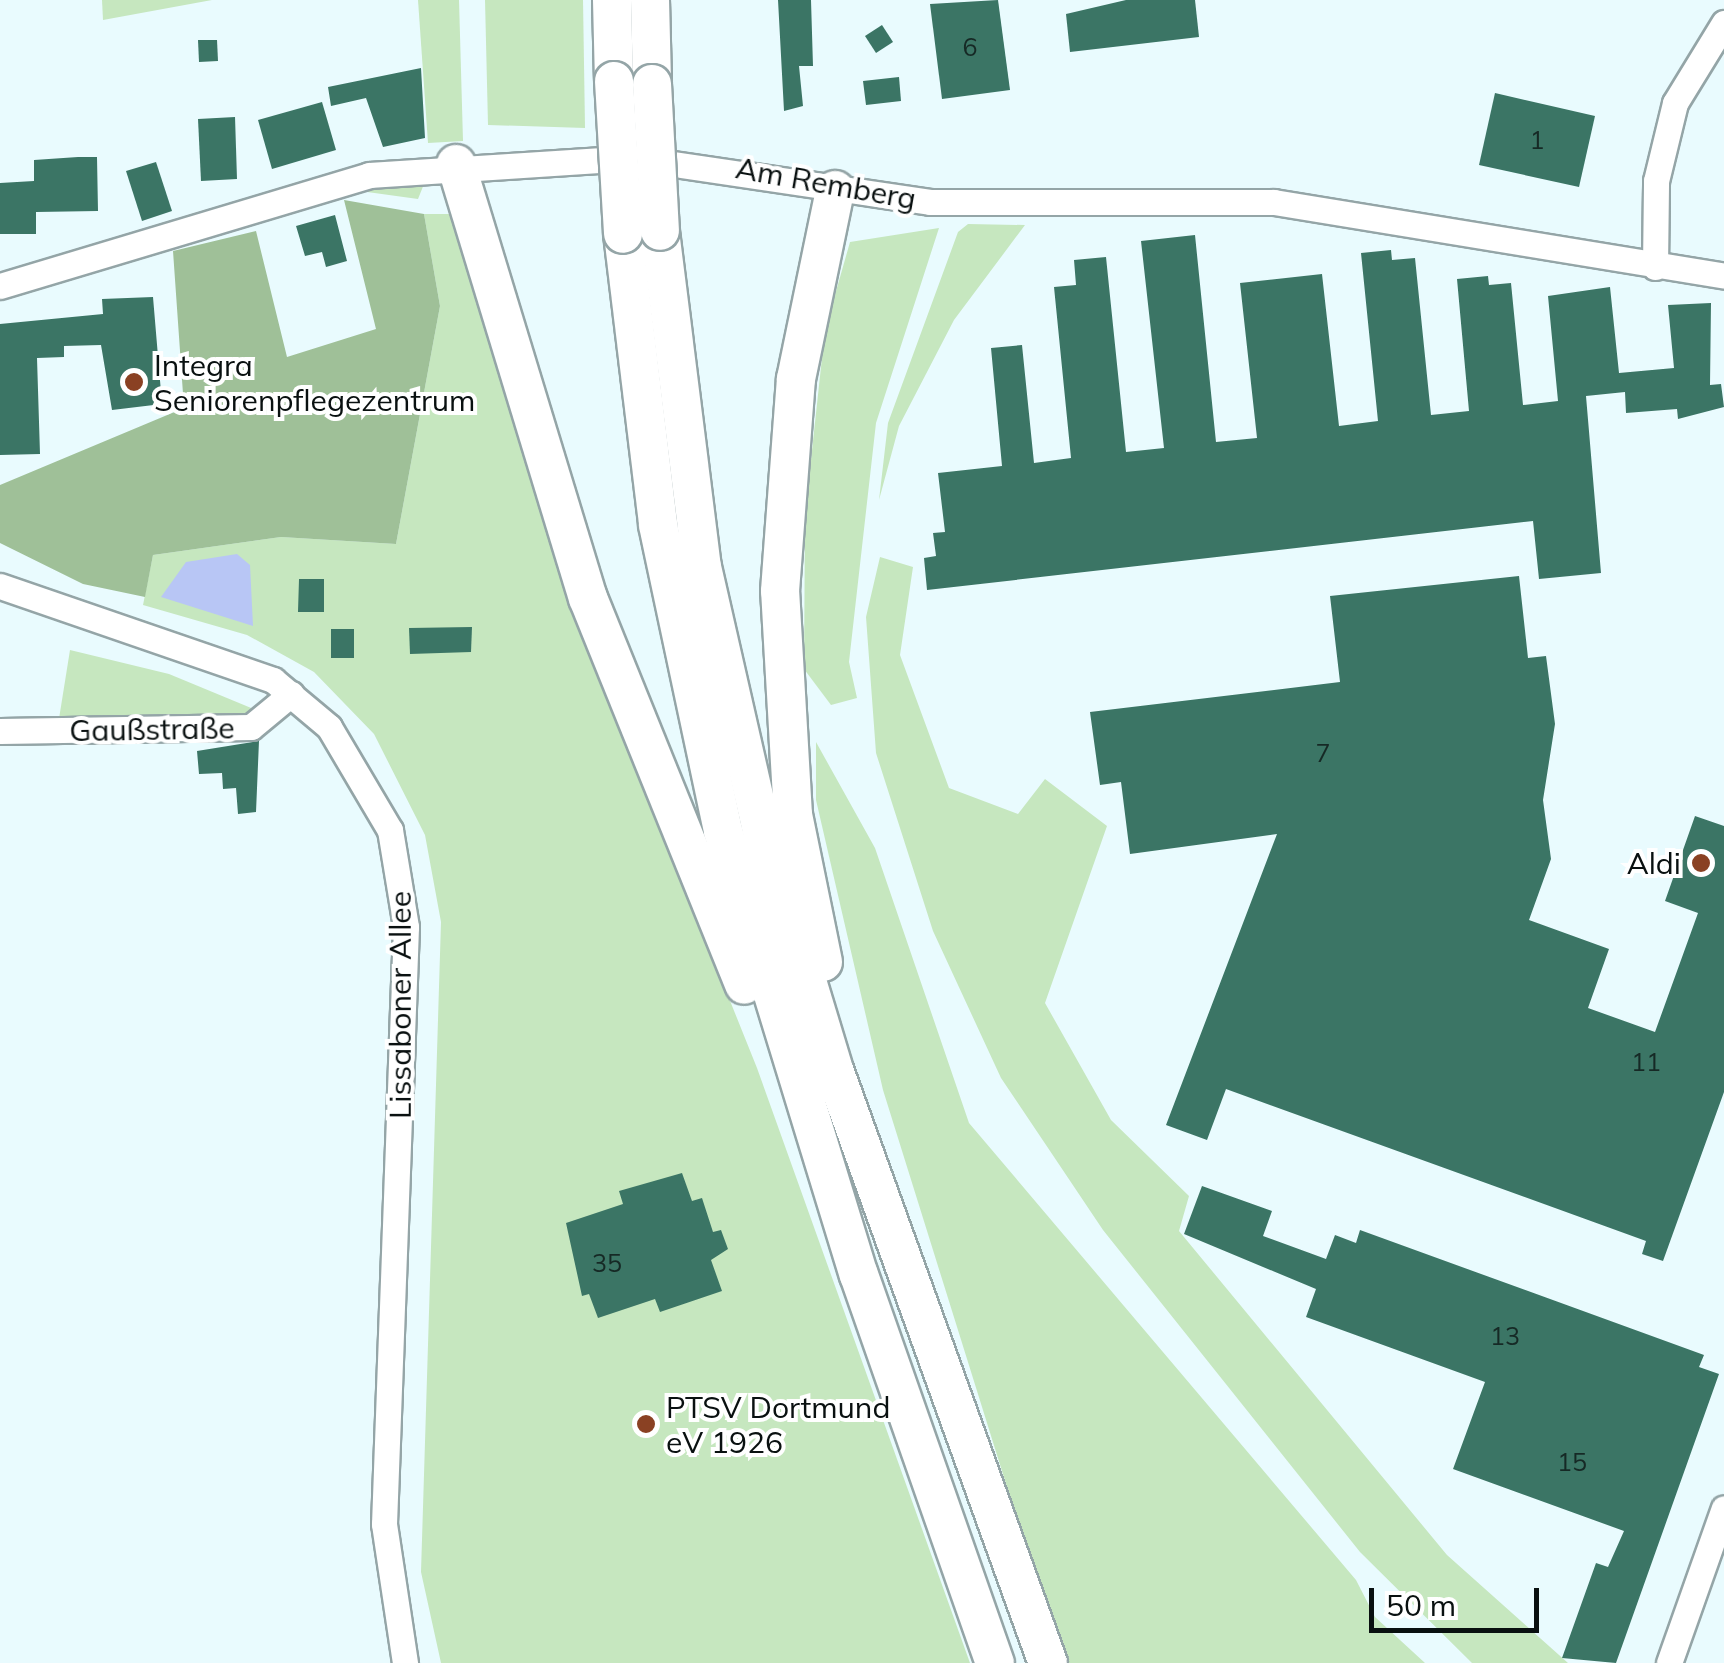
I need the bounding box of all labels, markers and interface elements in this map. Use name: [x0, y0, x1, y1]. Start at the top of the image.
house number: 6: [963, 32, 977, 62]
house number: 1: [1530, 125, 1544, 155]
street label: Am Remberg: [733, 149, 919, 217]
place label: Integra Seniorenpflegezentrum: [154, 347, 475, 418]
marker: Integra Seniorenpflegezentrum: [123, 371, 145, 393]
street label: Gaußstraße: [69, 710, 235, 748]
house number: 7: [1316, 738, 1330, 768]
place label: Aldi: [1627, 845, 1681, 881]
marker: Aldi: [1690, 852, 1712, 874]
street label: Lissaboner Allee: [382, 891, 418, 1119]
house number: 11: [1631, 1047, 1661, 1077]
house number: 35: [592, 1248, 622, 1278]
house number: 13: [1490, 1321, 1520, 1351]
place label: PTSV Dortmund eV 1926: [666, 1389, 890, 1460]
marker: PTSV Dortmund eV 1926: [635, 1413, 657, 1435]
house number: 15: [1557, 1447, 1587, 1477]
scale bar: [1374, 1568, 1544, 1630]
text: 50 m: [1386, 1586, 1456, 1624]

